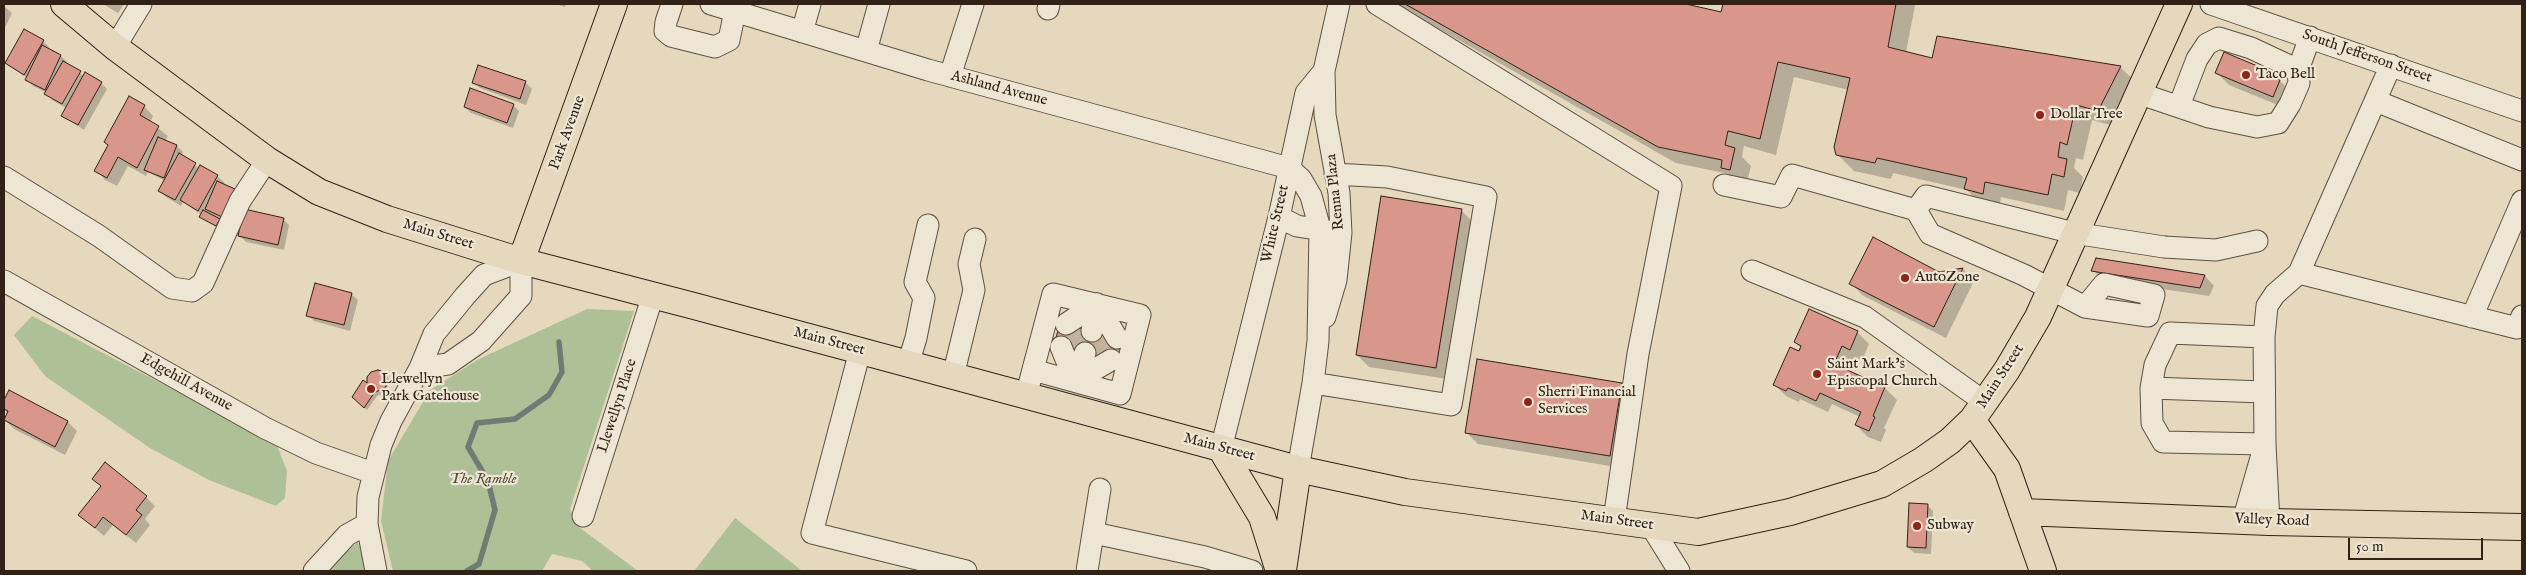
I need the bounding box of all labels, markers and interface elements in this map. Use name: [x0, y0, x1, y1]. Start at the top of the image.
street label: South Jefferson Street: [2300, 26, 2434, 88]
place label: Taco Bell: [2256, 66, 2315, 84]
street label: Ashland Avenue: [949, 67, 1049, 111]
marker: Taco Bell: [2240, 69, 2252, 81]
street label: Park Avenue: [546, 93, 590, 173]
place label: Dollar Tree: [2050, 106, 2123, 124]
marker: Dollar Tree: [2034, 109, 2046, 121]
street label: Renna Plaza: [1323, 153, 1349, 231]
street label: White Street: [1258, 183, 1294, 265]
street label: Main Street: [400, 216, 476, 254]
place label: AutoZone: [1915, 269, 1979, 287]
marker: AutoZone: [1899, 272, 1911, 284]
street label: Main Street: [791, 324, 867, 360]
street label: Main Street: [1974, 341, 2028, 413]
street label: Edgehill Avenue: [137, 350, 235, 416]
place label: Saint Mark's Episcopal Church: [1827, 356, 1938, 391]
street label: Llewellyn Place: [594, 357, 642, 455]
marker: Saint Mark's Episcopal Church: [1811, 368, 1823, 380]
place label: Llewellyn Park Gatehouse: [381, 371, 479, 406]
marker: Llewellyn Park Gatehouse: [365, 383, 377, 395]
place label: Sherri Financial Services: [1538, 384, 1636, 419]
marker: Sherri Financial Services: [1522, 396, 1534, 408]
street label: Main Street: [1181, 430, 1257, 466]
park label: The Ramble: [449, 471, 517, 489]
street label: Main Street: [1580, 507, 1654, 535]
street label: Valley Road: [2234, 511, 2310, 531]
place label: Subway: [1927, 517, 1974, 535]
marker: Subway: [1911, 520, 1923, 532]
scale bar: [2351, 528, 2486, 560]
text: 50 m: [2356, 537, 2384, 556]

